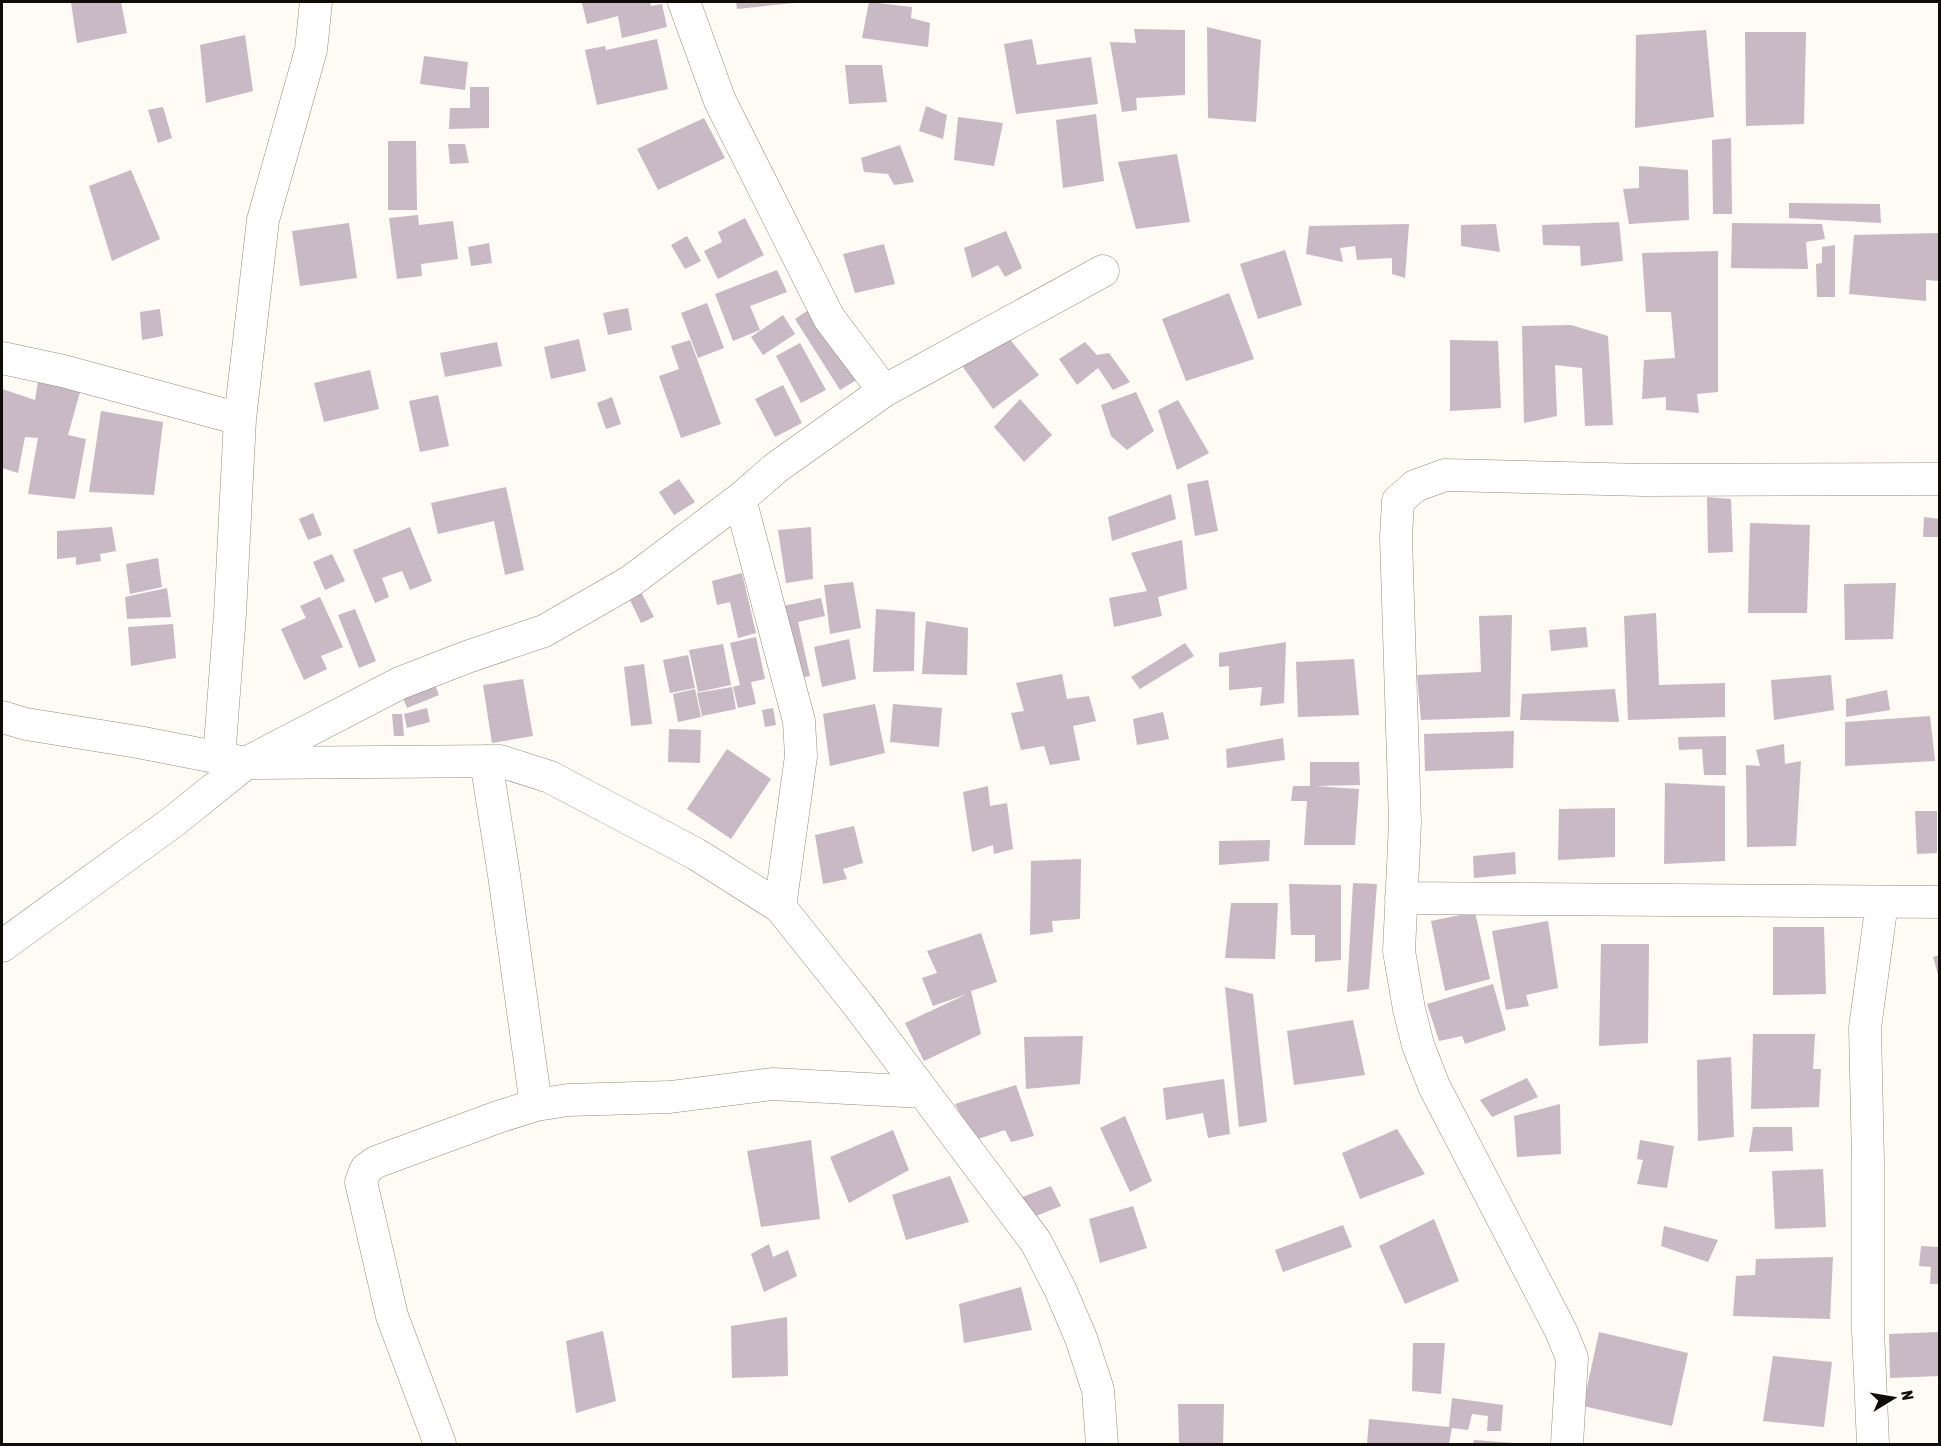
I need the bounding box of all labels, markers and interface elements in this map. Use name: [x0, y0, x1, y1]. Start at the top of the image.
north arrow: [1863, 1368, 1923, 1428]
text: N: [1898, 1389, 1917, 1401]

